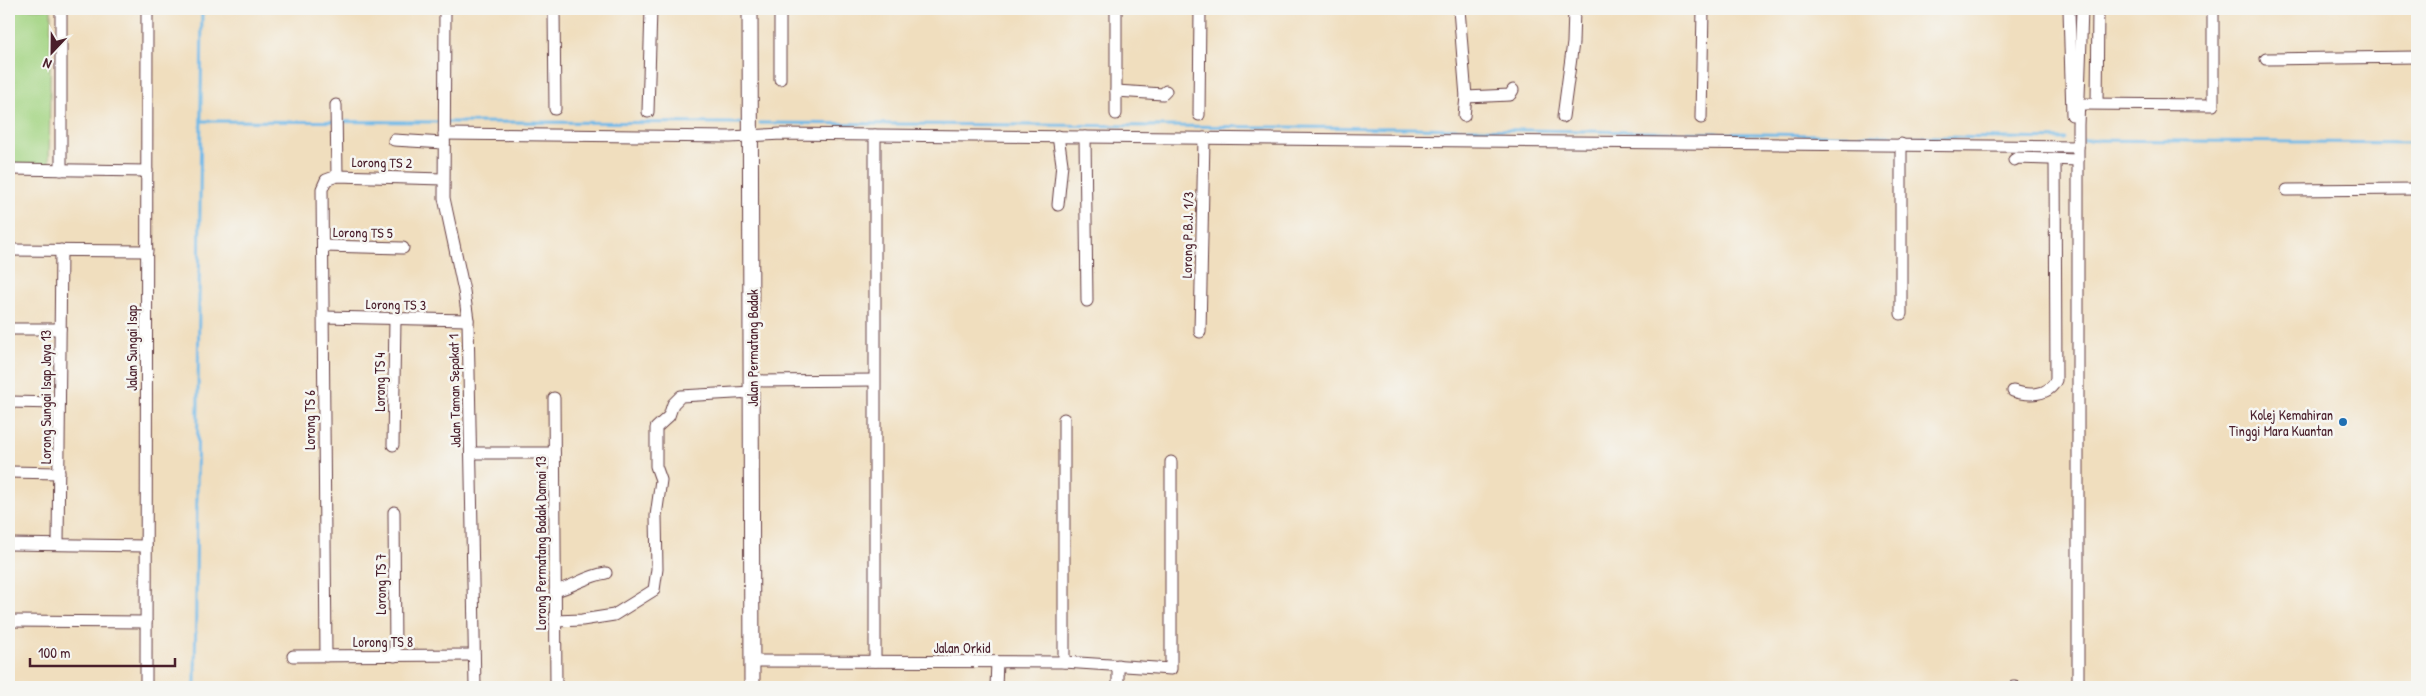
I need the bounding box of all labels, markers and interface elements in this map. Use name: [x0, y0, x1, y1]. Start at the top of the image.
north arrow: [28, 28, 78, 78]
text: N: [39, 54, 54, 75]
street label: Lorong TS 2: [352, 152, 413, 173]
street label: Lorong P.B.J. 1/3: [1177, 192, 1198, 278]
street label: Lorong TS 5: [333, 222, 393, 243]
street label: Jalan Permatang Badak: [743, 289, 763, 407]
street label: Lorong TS 3: [366, 294, 426, 315]
street label: Jalan Sungai Isap: [122, 305, 142, 391]
street label: Lorong Sungai Isap Jaya 13: [36, 330, 56, 464]
street label: Jalan Taman Sepakat 1: [444, 334, 465, 448]
street label: Lorong TS 4: [370, 352, 390, 412]
street label: Lorong TS 6: [300, 390, 320, 450]
place label: Kolej Kemahiran Tinggi Mara Kuantan: [2229, 405, 2333, 441]
marker: Kolej Kemahiran Tinggi Mara Kuantan: [2337, 416, 2349, 428]
street label: Lorong Permatang Badak Damai 13: [531, 456, 551, 630]
street label: Lorong TS 7: [371, 554, 391, 614]
street label: Lorong TS 8: [353, 632, 413, 652]
scale bar: [30, 636, 175, 668]
street label: Jalan Orkid: [933, 638, 991, 657]
text: 100 m: [38, 642, 71, 663]

